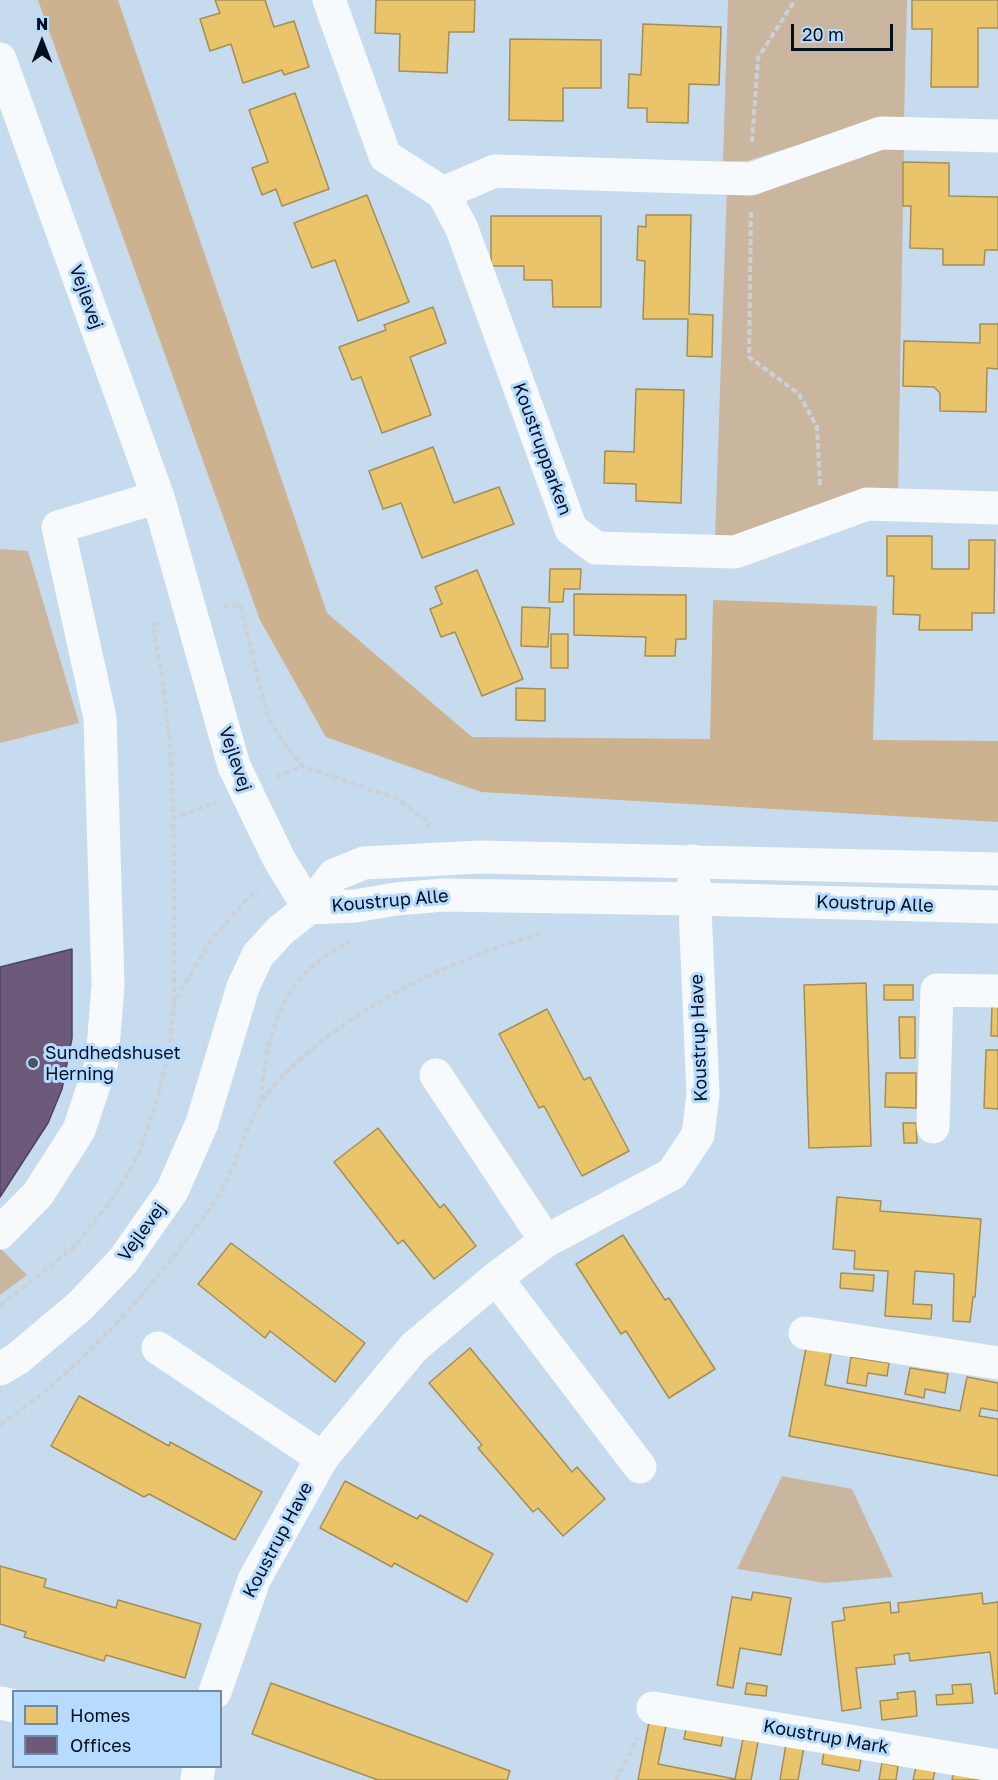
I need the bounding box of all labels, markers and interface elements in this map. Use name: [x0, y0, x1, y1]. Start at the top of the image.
north arrow: [12, 12, 72, 72]
scale bar: [794, 12, 896, 50]
text: N: [36, 14, 48, 34]
text: 20 m: [802, 23, 844, 45]
street label: Vejlevej: [64, 262, 108, 332]
street label: Koustrupparken: [508, 380, 576, 518]
street label: Vejlevej: [214, 724, 256, 794]
street label: Koustrup Alle: [331, 885, 449, 917]
street label: Koustrup Alle: [816, 891, 934, 917]
street label: Koustrup Have: [686, 974, 712, 1102]
place label: Sundhedshuset Herning: [45, 1042, 181, 1084]
marker: Sundhedshuset Herning: [26, 1056, 40, 1070]
street label: Vejlevej: [114, 1199, 170, 1265]
street label: Koustrup Have: [239, 1479, 317, 1601]
legend: [12, 1690, 222, 1768]
text: Homes: [70, 1704, 130, 1726]
street label: Koustrup Mark: [762, 1715, 890, 1759]
text: Offices: [70, 1734, 131, 1756]

